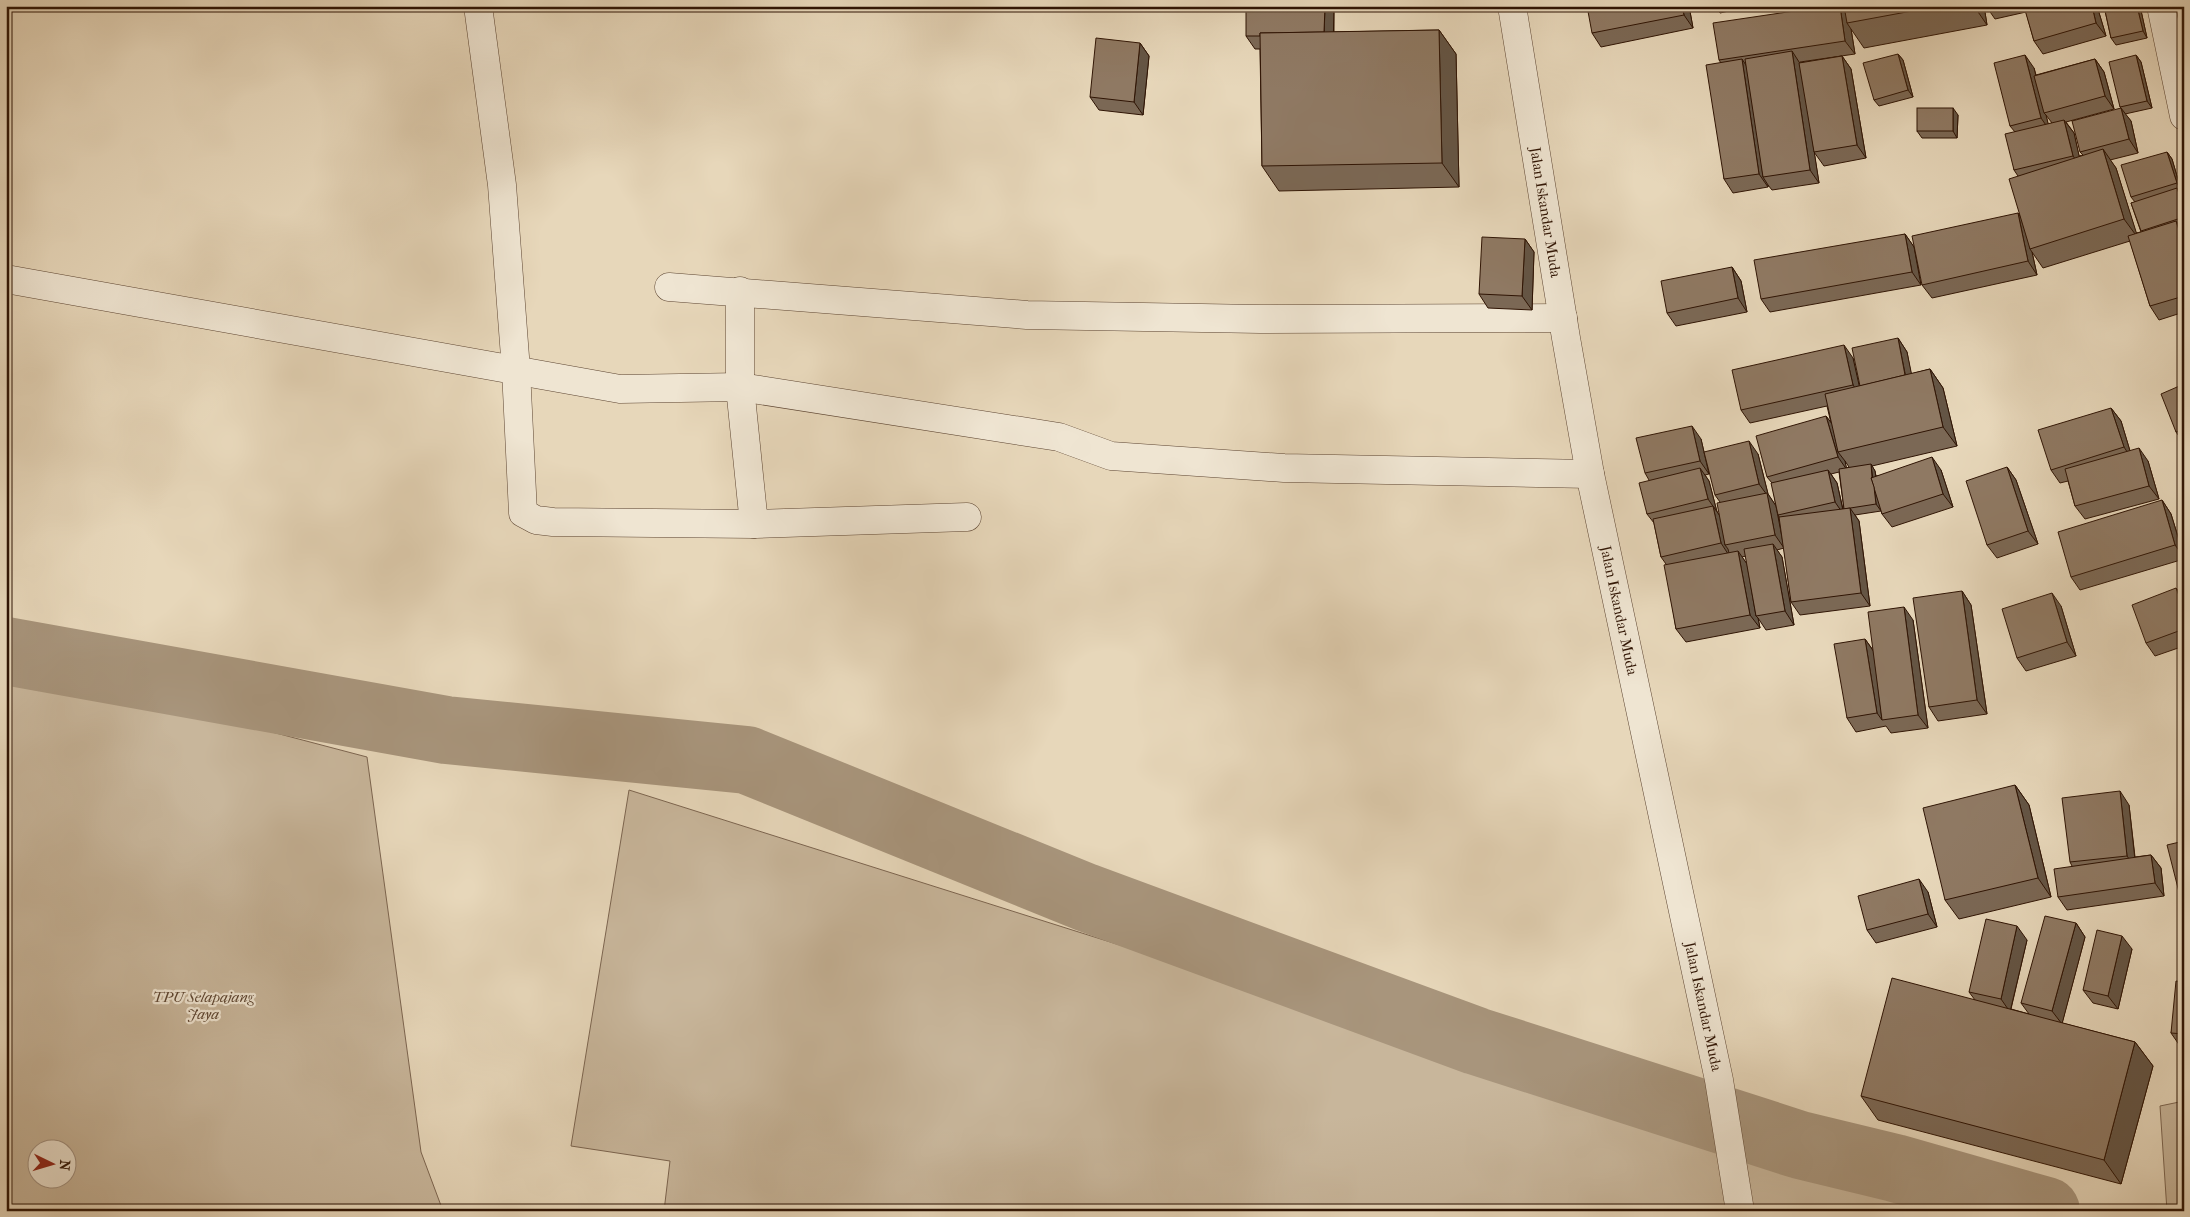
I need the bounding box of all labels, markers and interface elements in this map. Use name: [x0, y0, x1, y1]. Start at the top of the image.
street label: Jalan Iskandar Muda: [1526, 145, 1565, 280]
street label: Jalan Iskandar Muda: [1596, 543, 1642, 678]
street label: Jalan Iskandar Muda: [1681, 939, 1726, 1074]
park label: TPU Selapajang Jaya: [152, 988, 255, 1023]
north arrow: [28, 1140, 78, 1190]
text: N: [55, 1159, 73, 1171]

